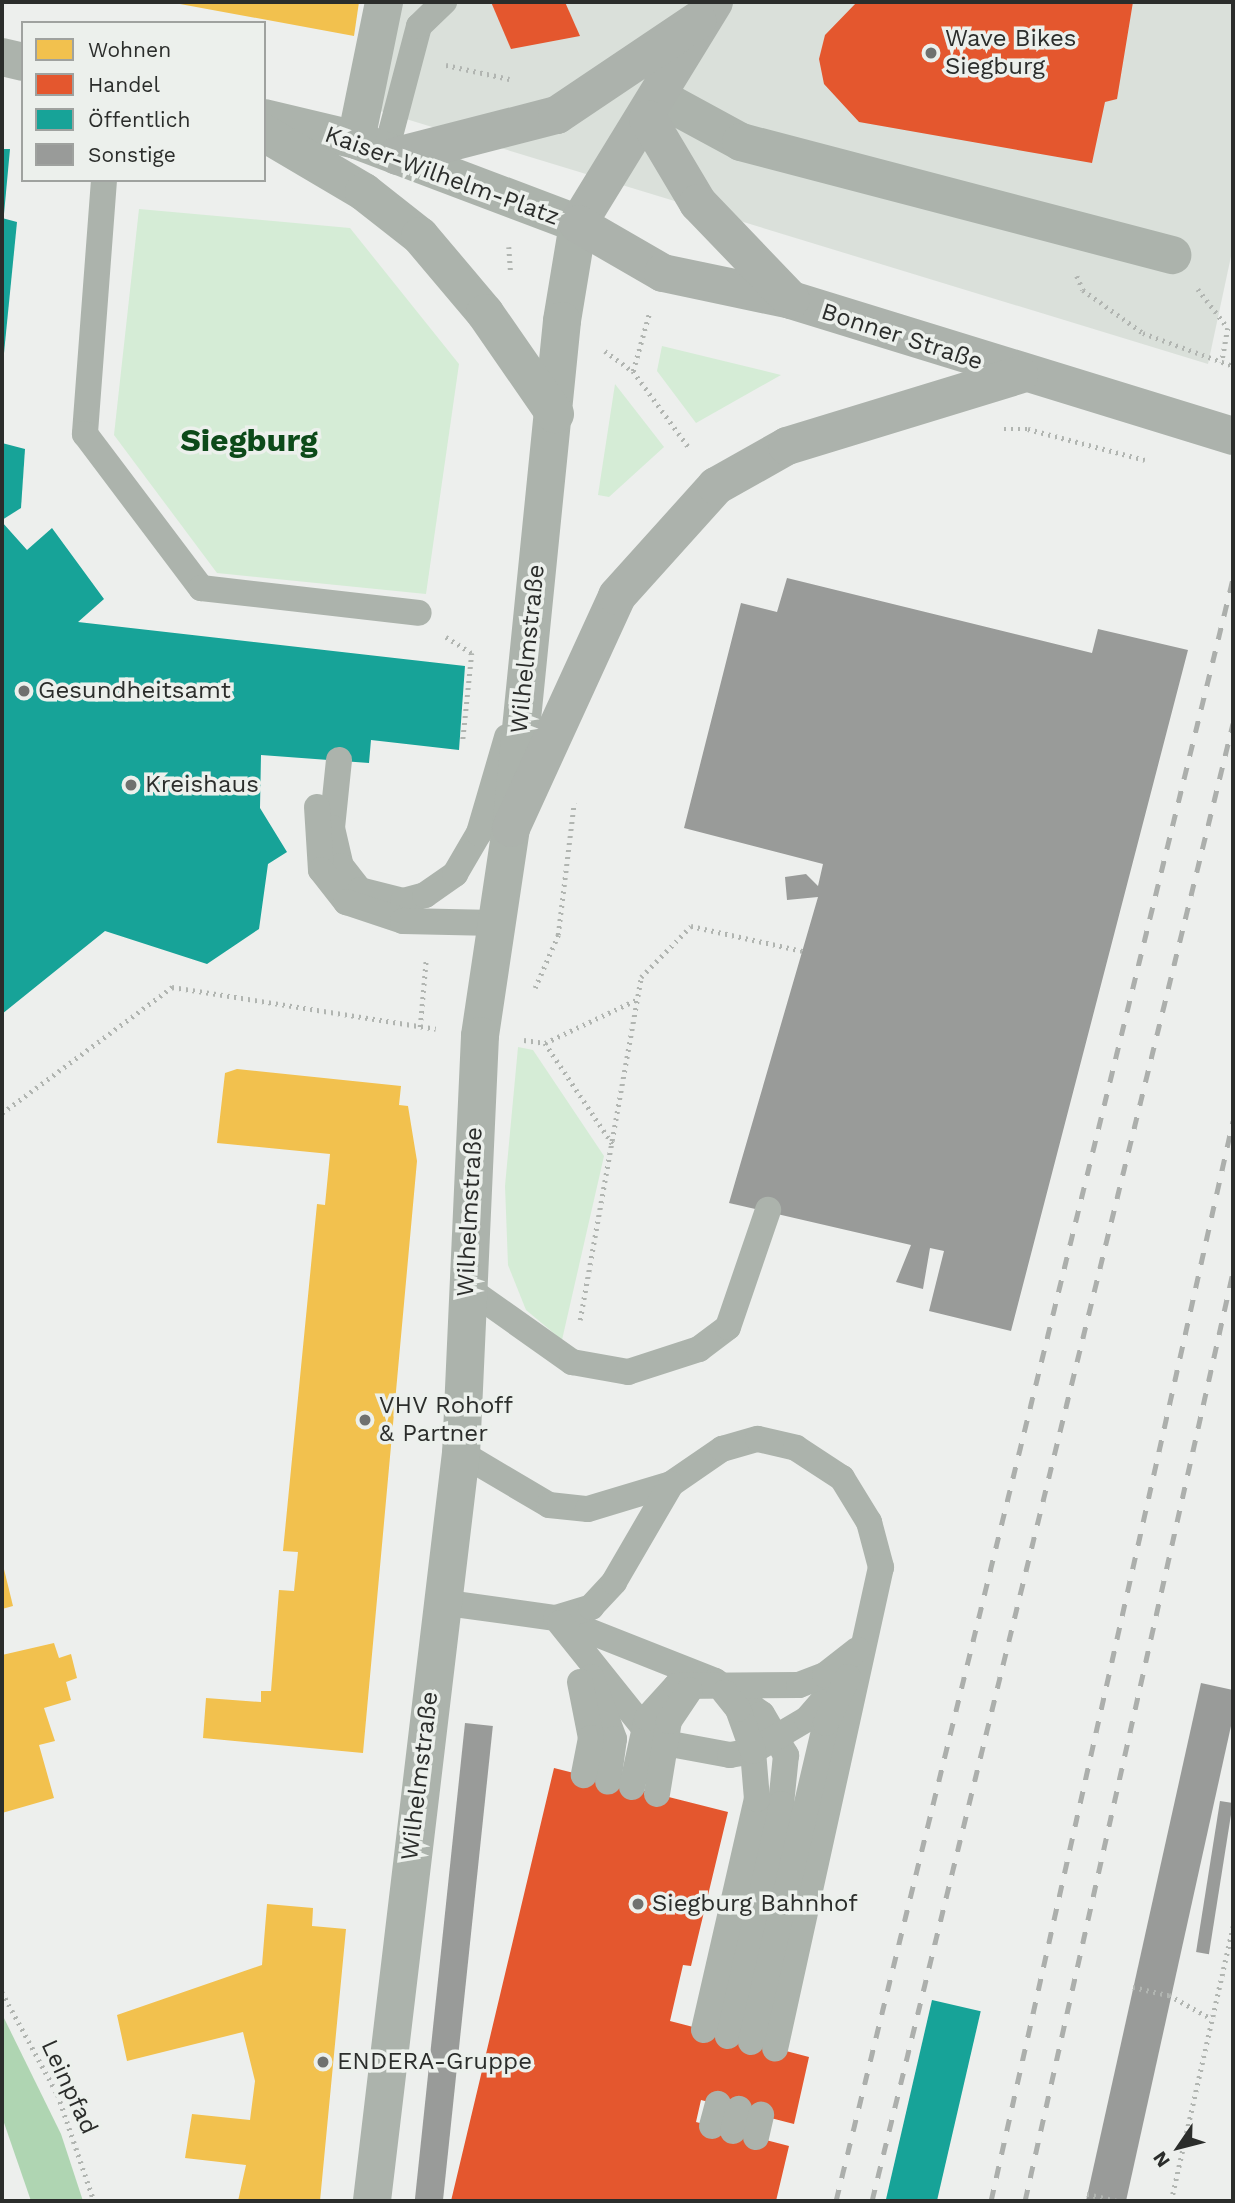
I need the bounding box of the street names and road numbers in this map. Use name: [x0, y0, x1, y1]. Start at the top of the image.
street label: Kaiser-Wilhelm-Platz: [321, 120, 563, 232]
street label: Bonner Straße: [817, 297, 987, 377]
street label: Wilhelmstraße: [505, 563, 551, 735]
street label: Wilhelmstraße: [451, 1126, 489, 1298]
street label: Wilhelmstraße: [395, 1690, 445, 1862]
street label: Leinpfad: [35, 2035, 103, 2139]

